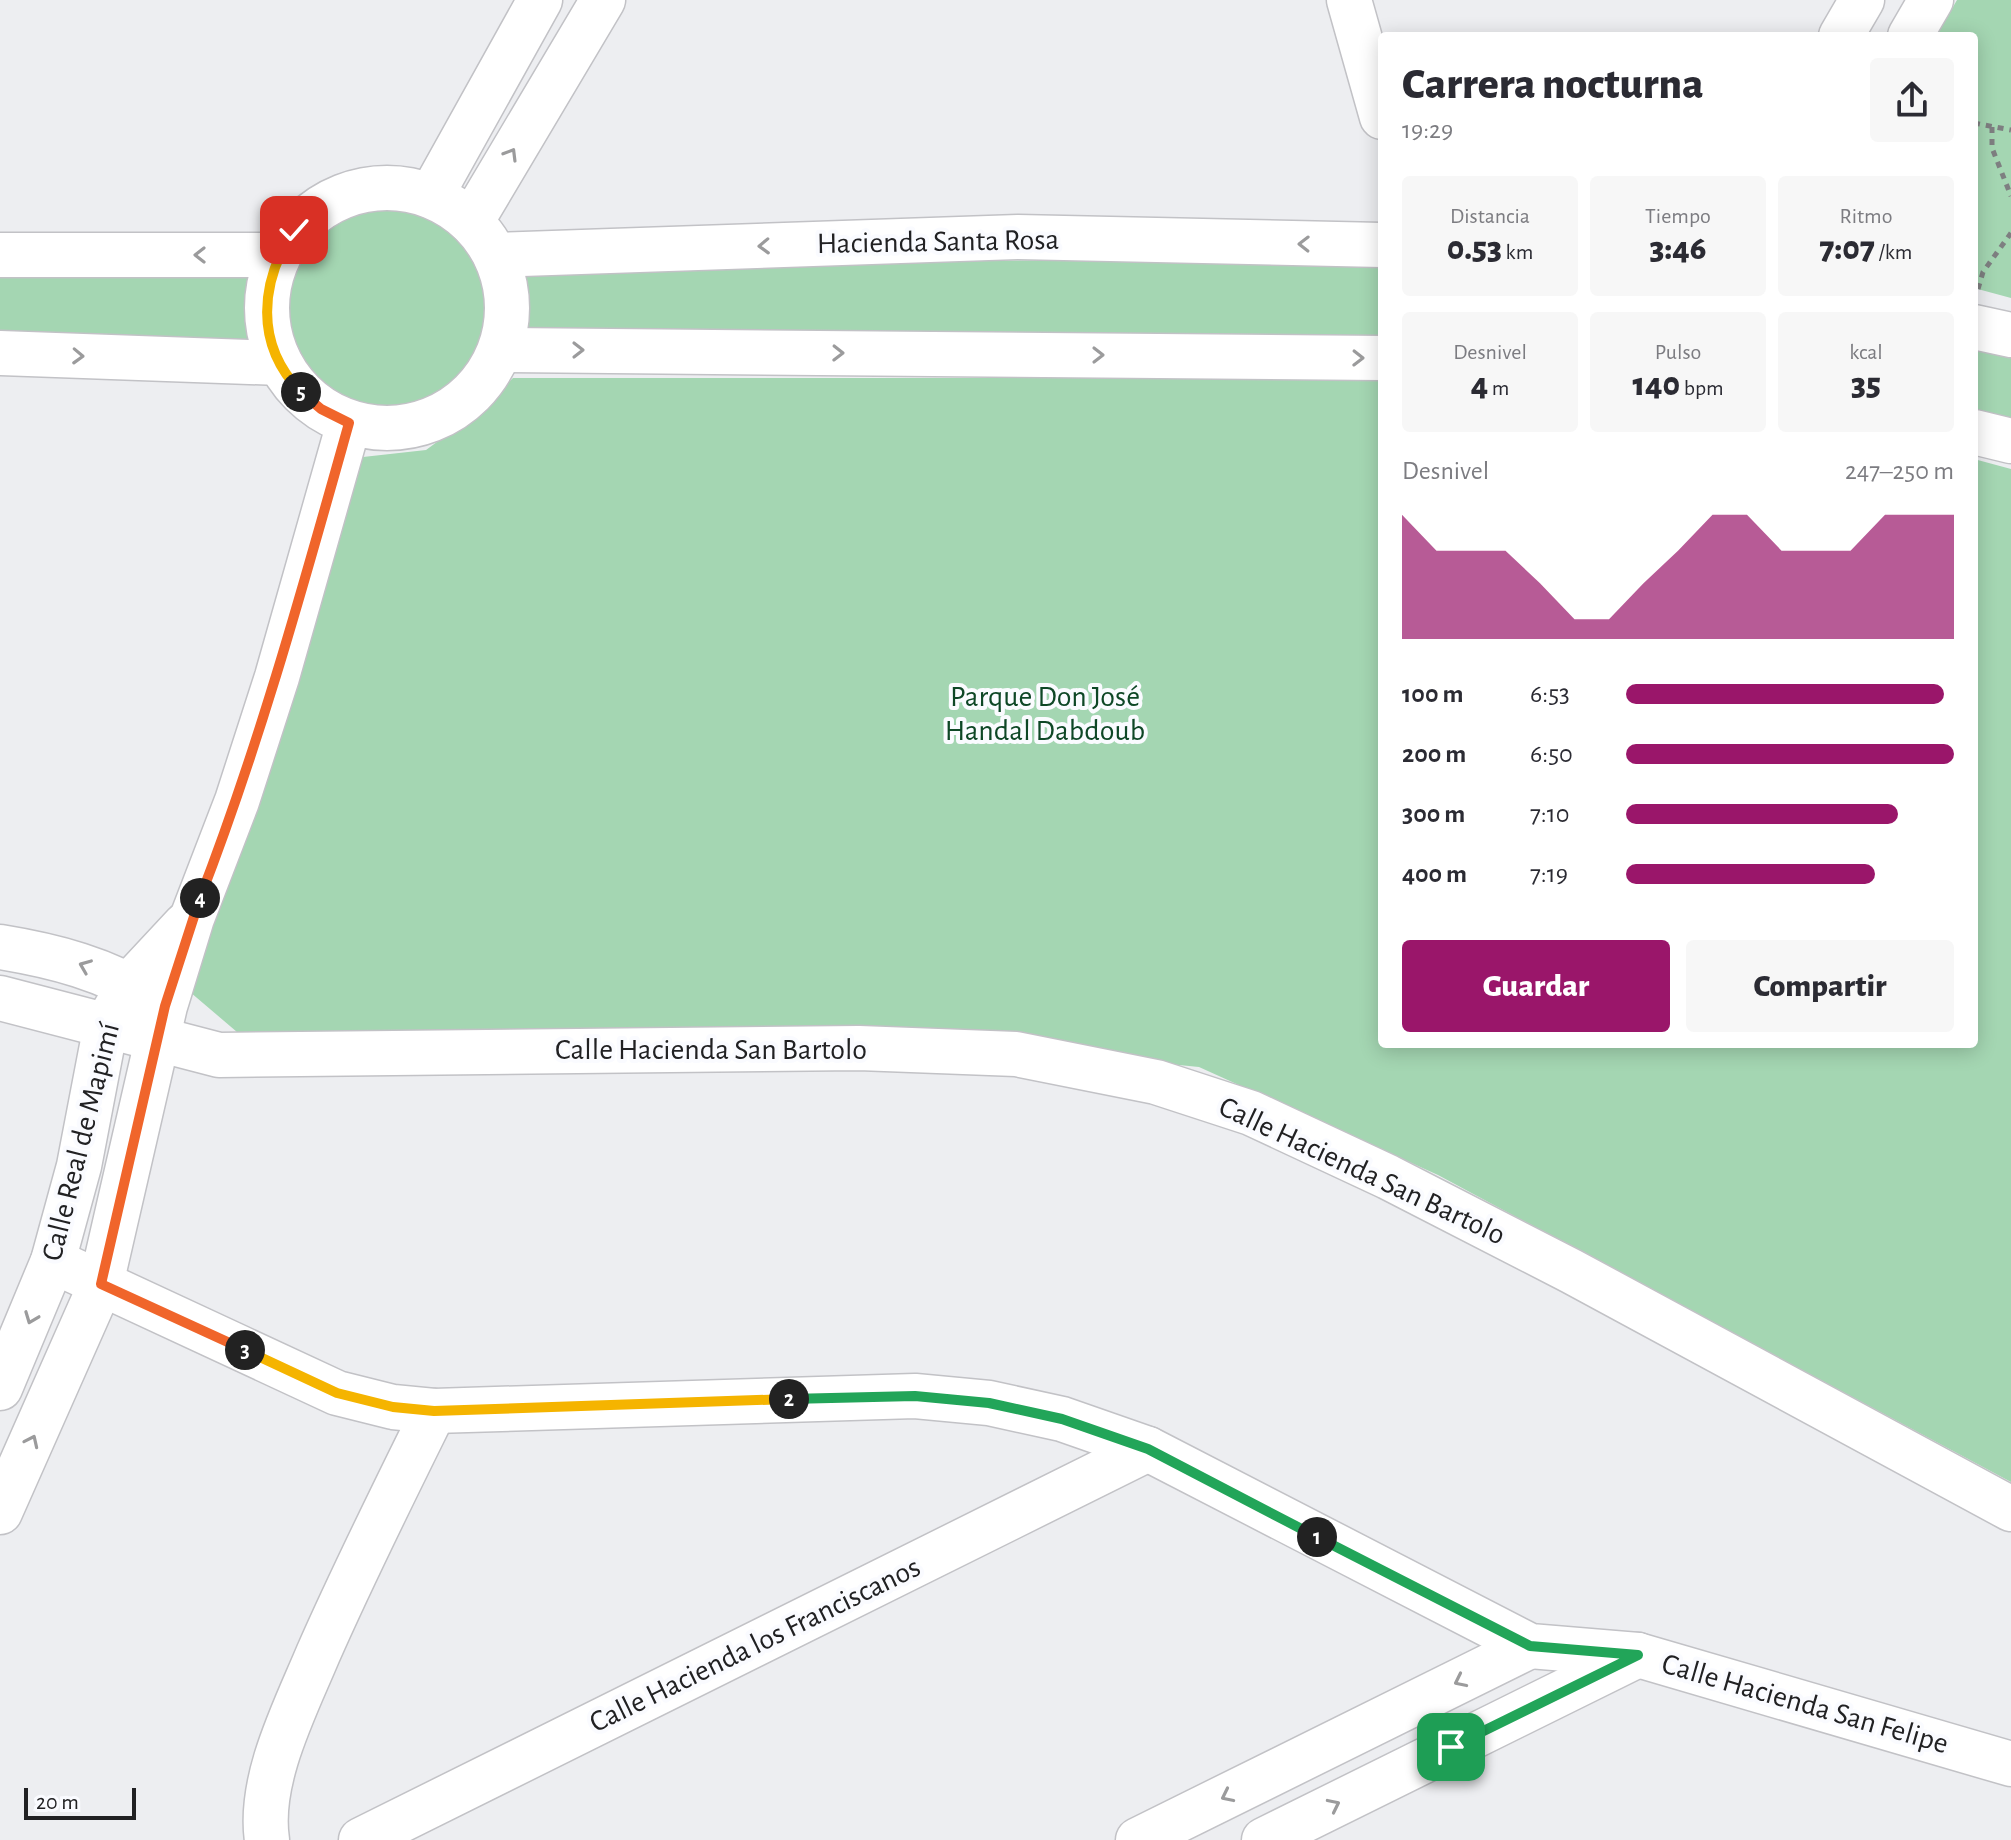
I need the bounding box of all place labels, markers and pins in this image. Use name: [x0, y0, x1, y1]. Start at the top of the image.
pin: [260, 196, 328, 264]
pin: 5: [281, 372, 321, 412]
pin: 4: [180, 878, 220, 918]
pin: 3: [225, 1330, 265, 1370]
pin: 2: [769, 1379, 809, 1419]
pin: 1: [1297, 1517, 1337, 1557]
pin: [1417, 1713, 1485, 1781]

